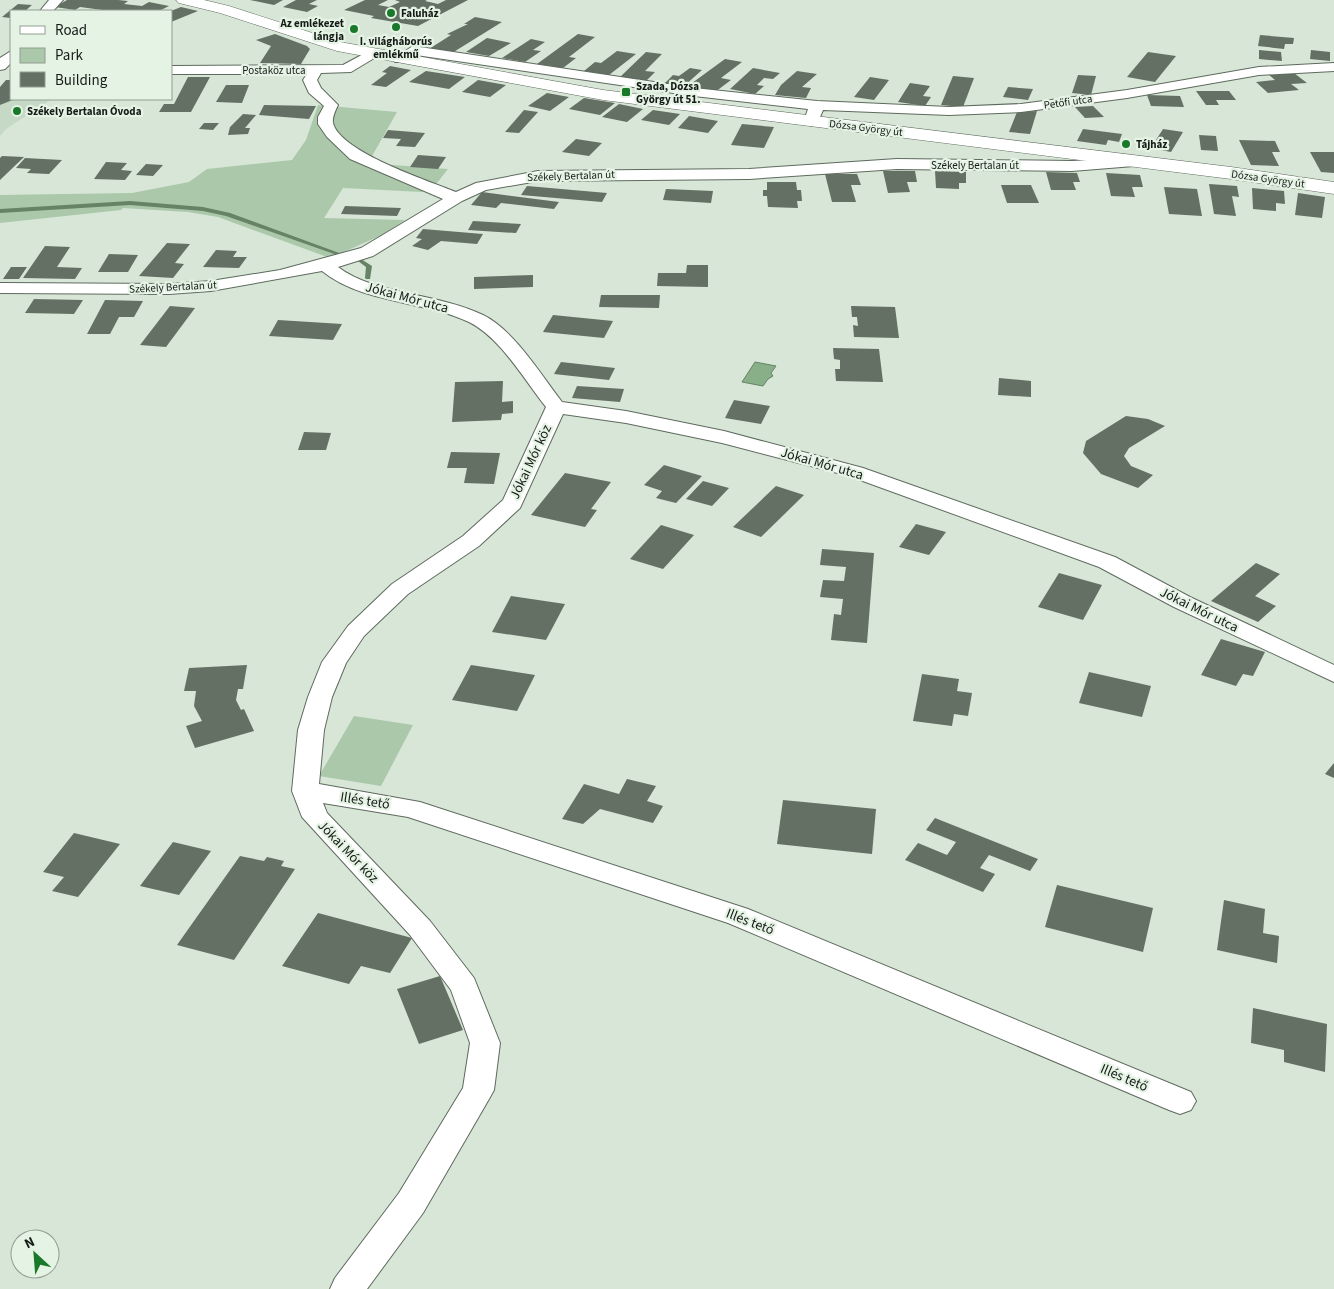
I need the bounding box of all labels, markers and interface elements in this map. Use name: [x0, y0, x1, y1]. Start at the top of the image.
place label: Faluház: [401, 6, 439, 21]
marker: Faluház: [385, 7, 397, 19]
legend: [10, 10, 172, 100]
place label: Az emlékezet lángja: [279, 16, 345, 44]
text: Road: [55, 20, 87, 41]
marker: I. világháborús emlékmű: [390, 21, 402, 33]
marker: Az emlékezet lángja: [348, 23, 360, 35]
place label: I. világháborús emlékmű: [360, 34, 432, 62]
text: Park: [55, 45, 84, 66]
street label: Postaköz utca: [242, 63, 306, 78]
text: Building: [55, 70, 108, 91]
place label: Szada, Dózsa György út 51.: [636, 79, 700, 107]
marker: Szada, Dózsa György út 51.: [620, 86, 632, 98]
street label: Petőfi utca: [1043, 91, 1093, 113]
place label: Székely Bertalan Óvoda: [27, 104, 142, 119]
marker: Székely Bertalan Óvoda: [11, 105, 23, 117]
street label: Dózsa György út: [828, 116, 904, 140]
place label: Tájház: [1136, 137, 1167, 152]
marker: Tájház: [1120, 138, 1132, 150]
street label: Székely Bertalan út: [931, 158, 1019, 173]
street label: Dózsa György út: [1230, 166, 1306, 192]
street label: Székely Bertalan út: [527, 167, 615, 185]
street label: Székely Bertalan út: [129, 277, 218, 297]
street label: Jókai Mór utca: [363, 277, 451, 319]
street label: Jókai Mór köz: [505, 422, 557, 502]
street label: Jókai Mór utca: [778, 443, 866, 485]
street label: Jókai Mór utca: [1156, 582, 1242, 638]
street label: Illés tető: [339, 787, 391, 815]
street label: Jókai Mór köz: [313, 816, 383, 888]
street label: Illés tető: [723, 904, 777, 940]
street label: Illés tető: [1097, 1059, 1151, 1097]
north arrow: [10, 1229, 60, 1279]
text: N: [21, 1232, 38, 1254]

